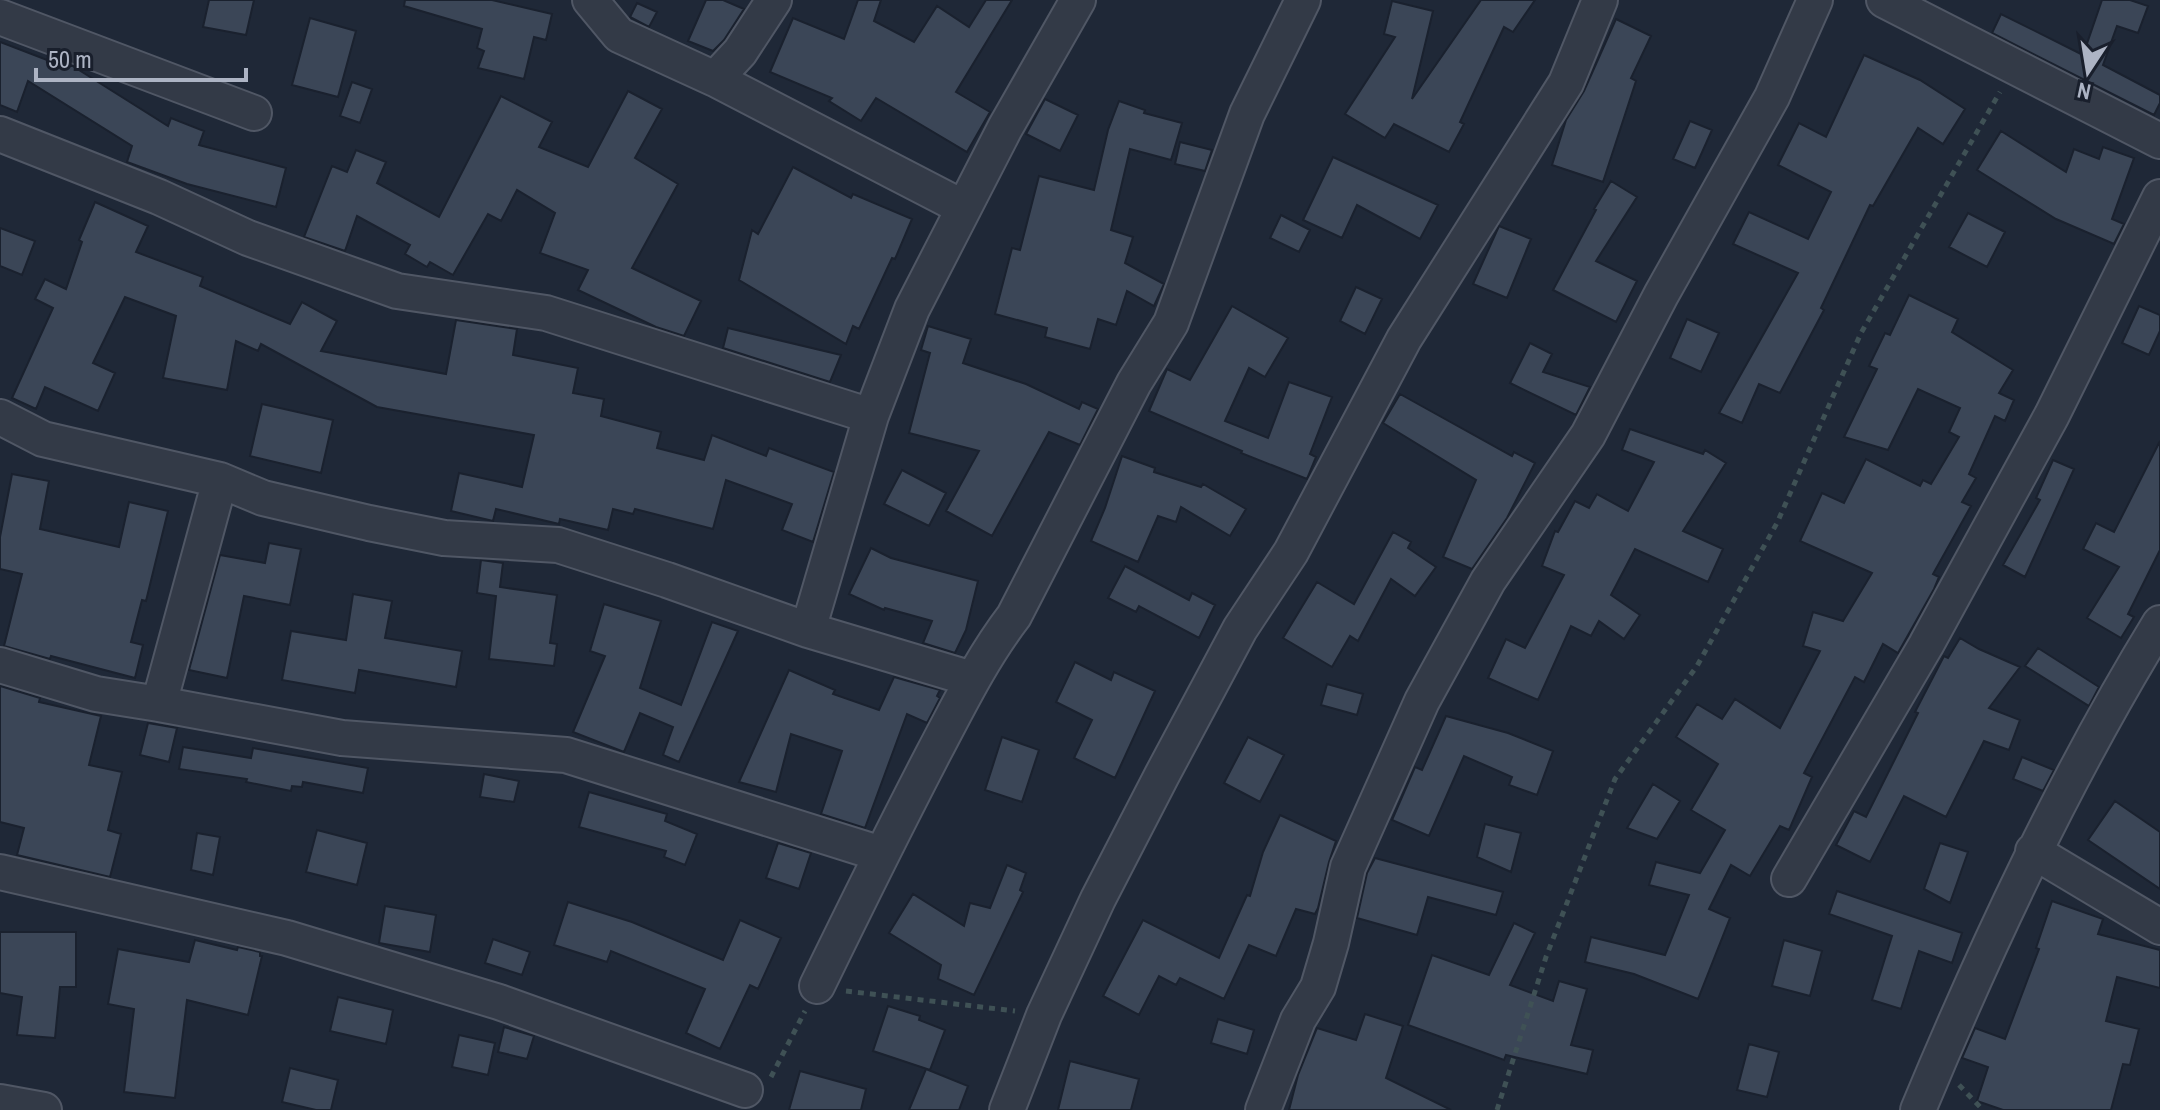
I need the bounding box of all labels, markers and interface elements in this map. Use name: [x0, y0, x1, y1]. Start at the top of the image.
scale bar: [36, 32, 246, 82]
north arrow: [2048, 32, 2128, 112]
text: 50 m: [48, 43, 92, 75]
text: N: [2074, 76, 2093, 108]

